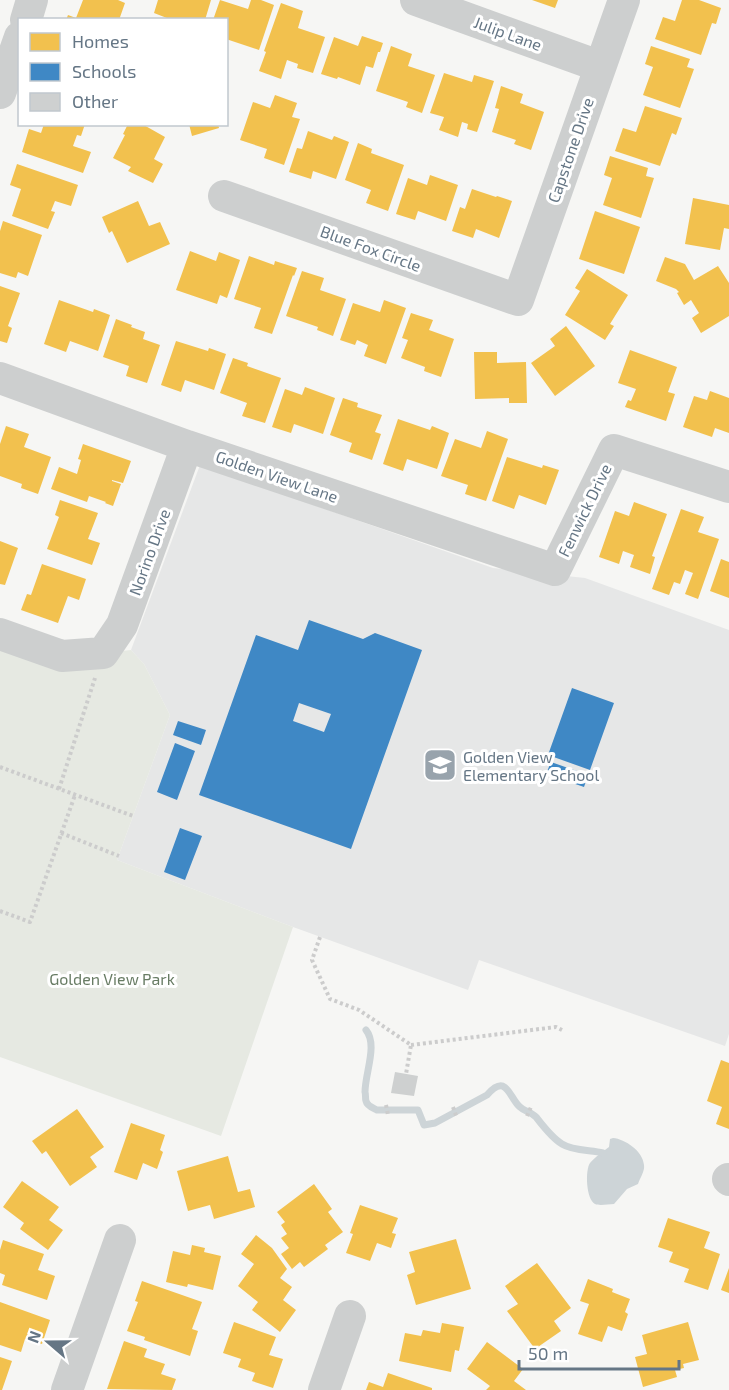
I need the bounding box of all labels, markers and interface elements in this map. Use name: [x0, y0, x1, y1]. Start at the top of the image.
street label: Julip Lane: [471, 12, 545, 54]
legend: [18, 18, 228, 126]
text: Homes: [72, 30, 129, 52]
text: Schools: [72, 60, 136, 82]
text: Other: [72, 90, 118, 112]
street label: Capstone Drive: [543, 95, 597, 205]
street label: Blue Fox Circle: [318, 221, 424, 275]
street label: Golden View Lane: [214, 446, 340, 506]
street label: Fenwick Drive: [553, 461, 615, 559]
street label: Norino Drive: [125, 506, 173, 598]
school or university icon: Golden View Elementary School: [422, 747, 458, 783]
place label: Golden View Elementary School: [463, 747, 599, 784]
park label: Golden View Park: [49, 969, 175, 988]
north arrow: [18, 1312, 78, 1372]
text: N: [23, 1328, 44, 1345]
scale bar: [519, 1333, 680, 1371]
text: 50 m: [528, 1342, 568, 1364]

